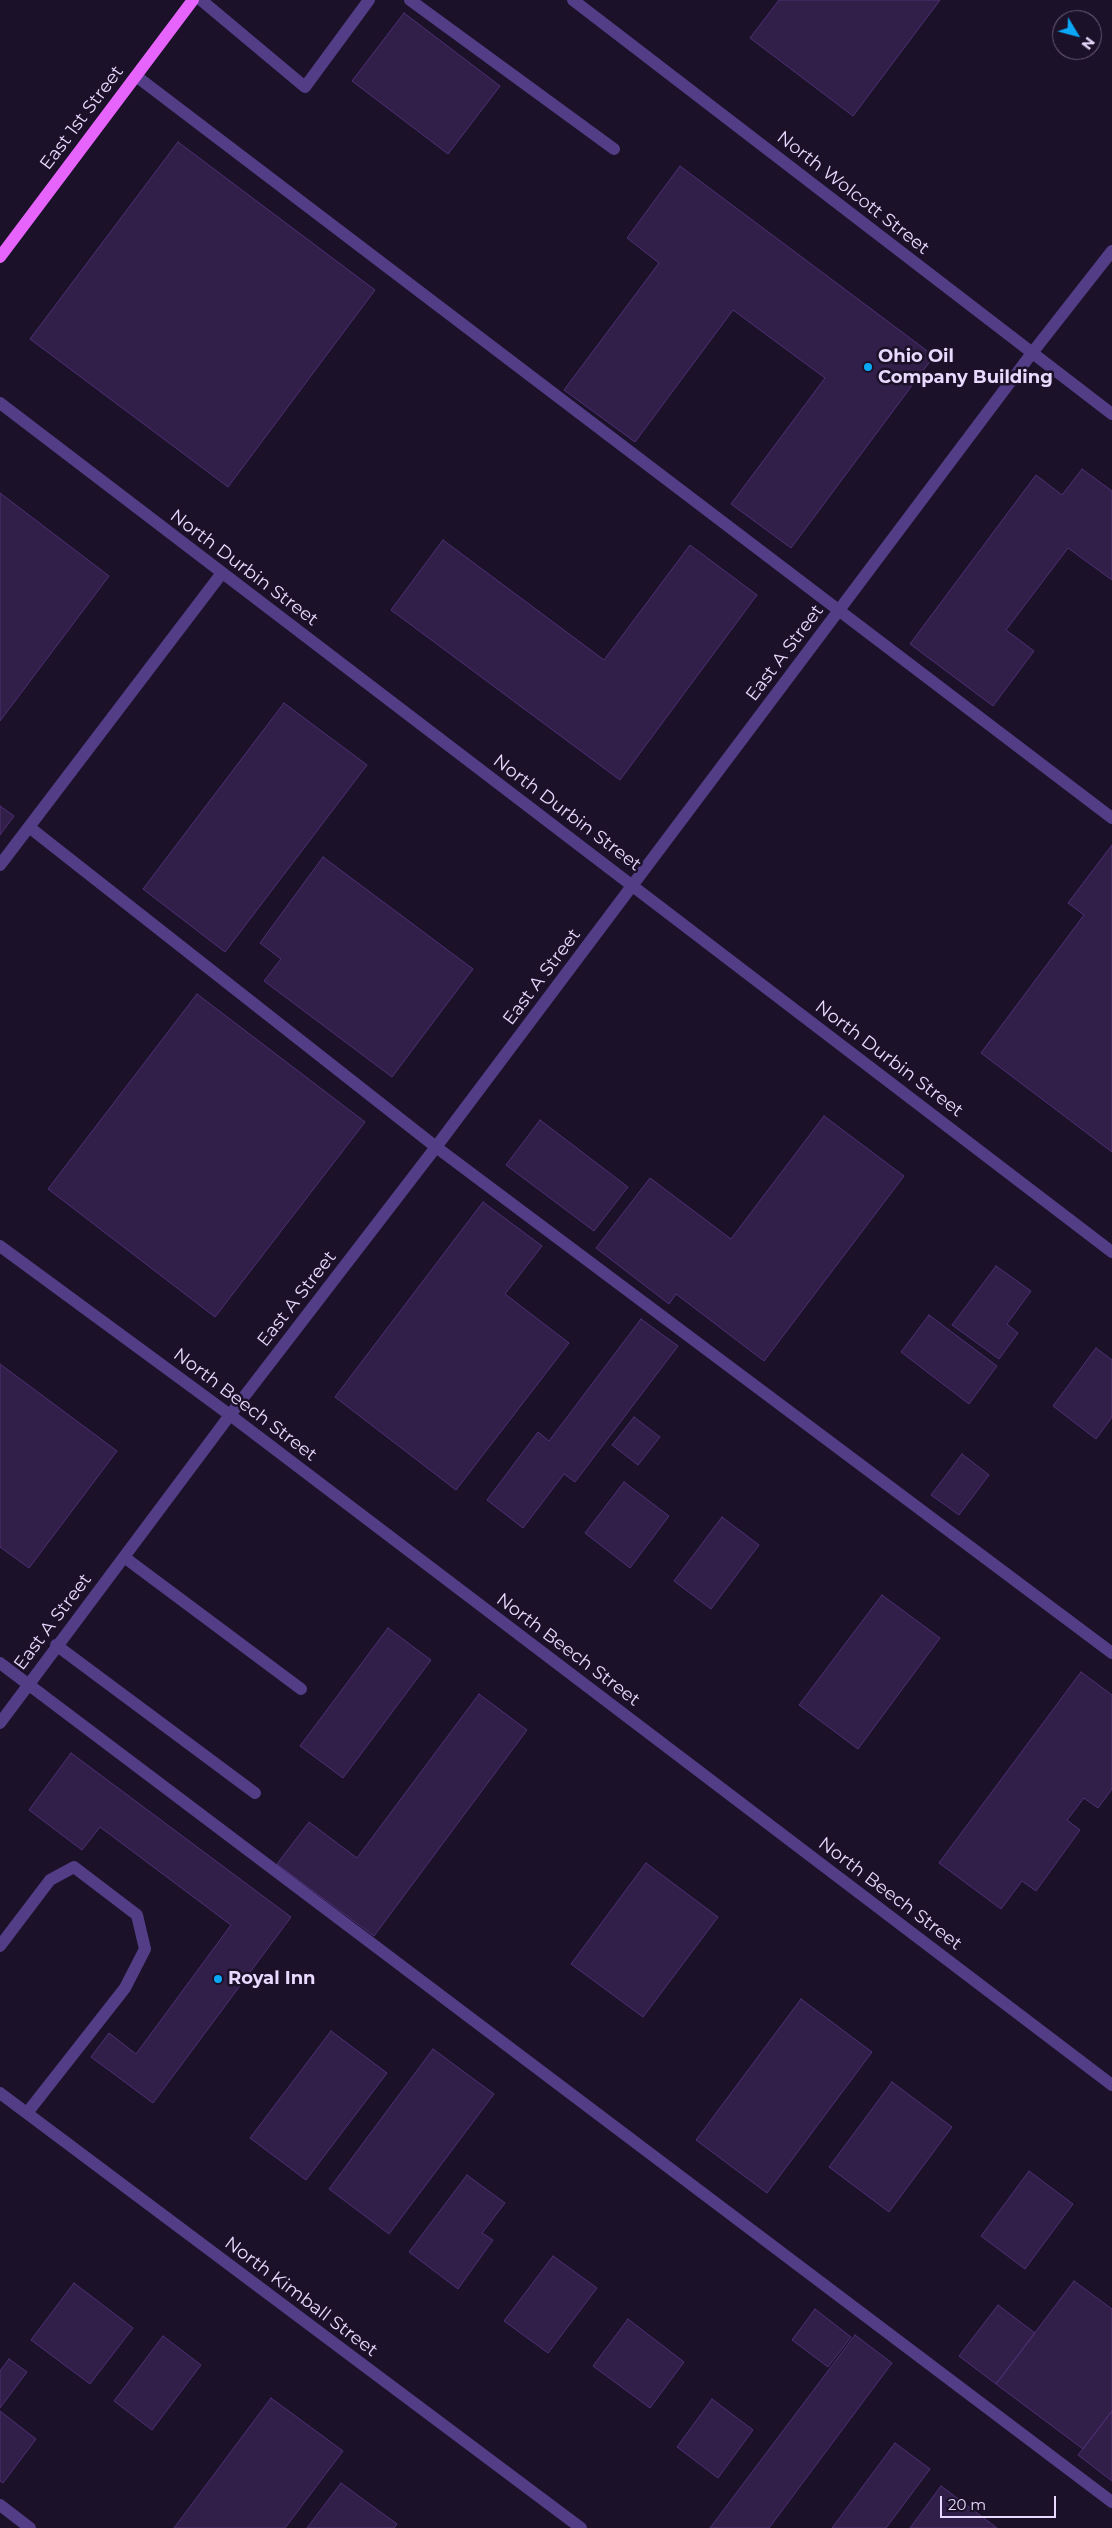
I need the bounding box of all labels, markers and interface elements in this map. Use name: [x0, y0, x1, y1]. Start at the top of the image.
north arrow: [1052, 10, 1102, 60]
text: N: [1078, 33, 1099, 53]
street label: East 1st Street: [36, 62, 128, 174]
street label: North Wolcott Street: [772, 127, 934, 259]
place label: Ohio Oil Company Building: [878, 346, 1053, 388]
marker: Ohio Oil Company Building: [862, 361, 874, 373]
street label: North Durbin Street: [166, 505, 322, 631]
street label: East A Street: [742, 600, 828, 706]
street label: North Durbin Street: [489, 750, 645, 876]
street label: East A Street: [499, 924, 585, 1030]
street label: North Durbin Street: [811, 996, 967, 1122]
street label: East A Street: [253, 1247, 341, 1351]
street label: North Beech Street: [169, 1344, 321, 1466]
street label: East A Street: [10, 1569, 96, 1675]
street label: North Beech Street: [492, 1589, 644, 1711]
street label: North Beech Street: [814, 1833, 966, 1955]
place label: Royal Inn: [228, 1968, 316, 1990]
marker: Royal Inn: [212, 1973, 224, 1985]
street label: North Kimball Street: [220, 2232, 382, 2362]
scale bar: [942, 2486, 1058, 2518]
text: 20 m: [948, 2495, 986, 2514]

